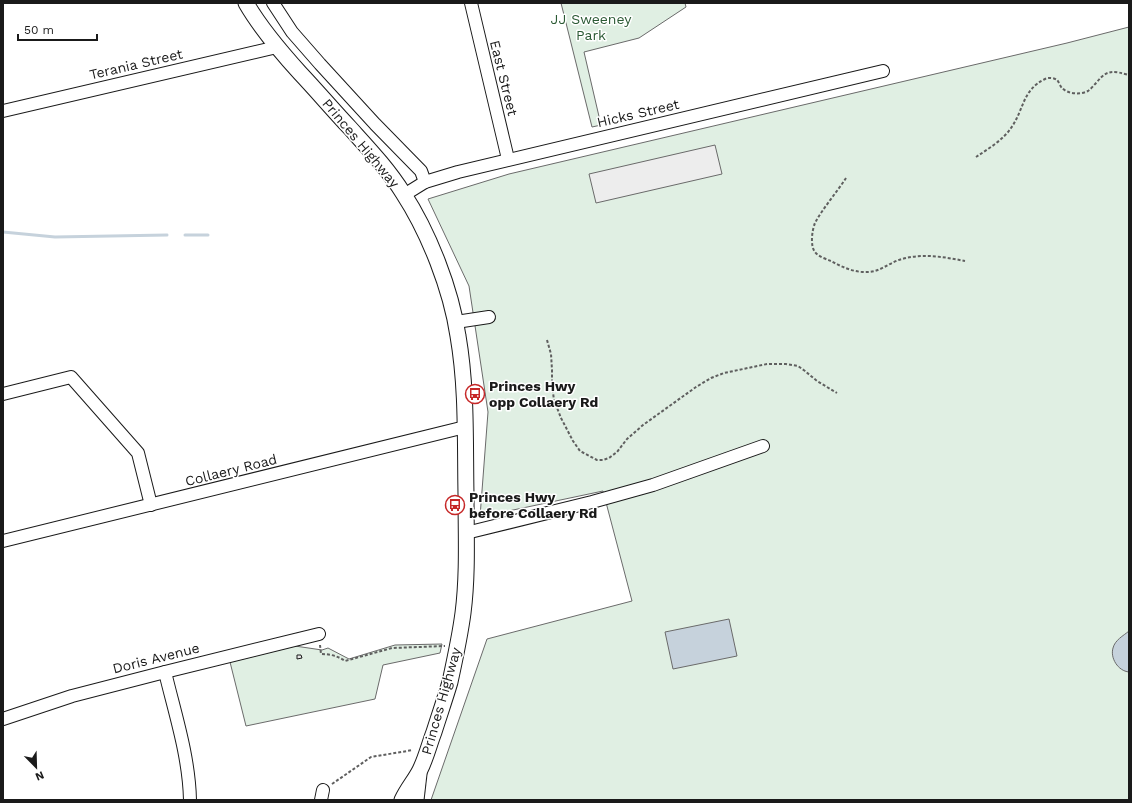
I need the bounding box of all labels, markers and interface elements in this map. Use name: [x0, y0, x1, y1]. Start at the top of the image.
park label: JJ Sweeney Park: [551, 11, 632, 43]
scale bar: [18, 16, 97, 42]
text: 50 m: [24, 23, 54, 37]
street label: East Street: [487, 39, 521, 117]
street label: Terania Street: [88, 45, 184, 83]
street label: Princes Highway: [319, 95, 403, 191]
street label: Hicks Street: [595, 96, 681, 130]
place label: Princes Hwy opp Collaery Rd: [489, 378, 598, 410]
bus stop icon: Princes Hwy opp Collaery Rd: [464, 383, 486, 405]
street label: Collaery Road: [183, 451, 279, 489]
place label: Princes Hwy before Collaery Rd: [469, 489, 597, 521]
bus stop icon: Princes Hwy before Collaery Rd: [444, 494, 466, 516]
street label: Doris Avenue: [111, 639, 201, 677]
street label: Princes Highway: [418, 645, 464, 757]
north arrow: [16, 747, 56, 787]
text: N: [33, 768, 46, 783]

